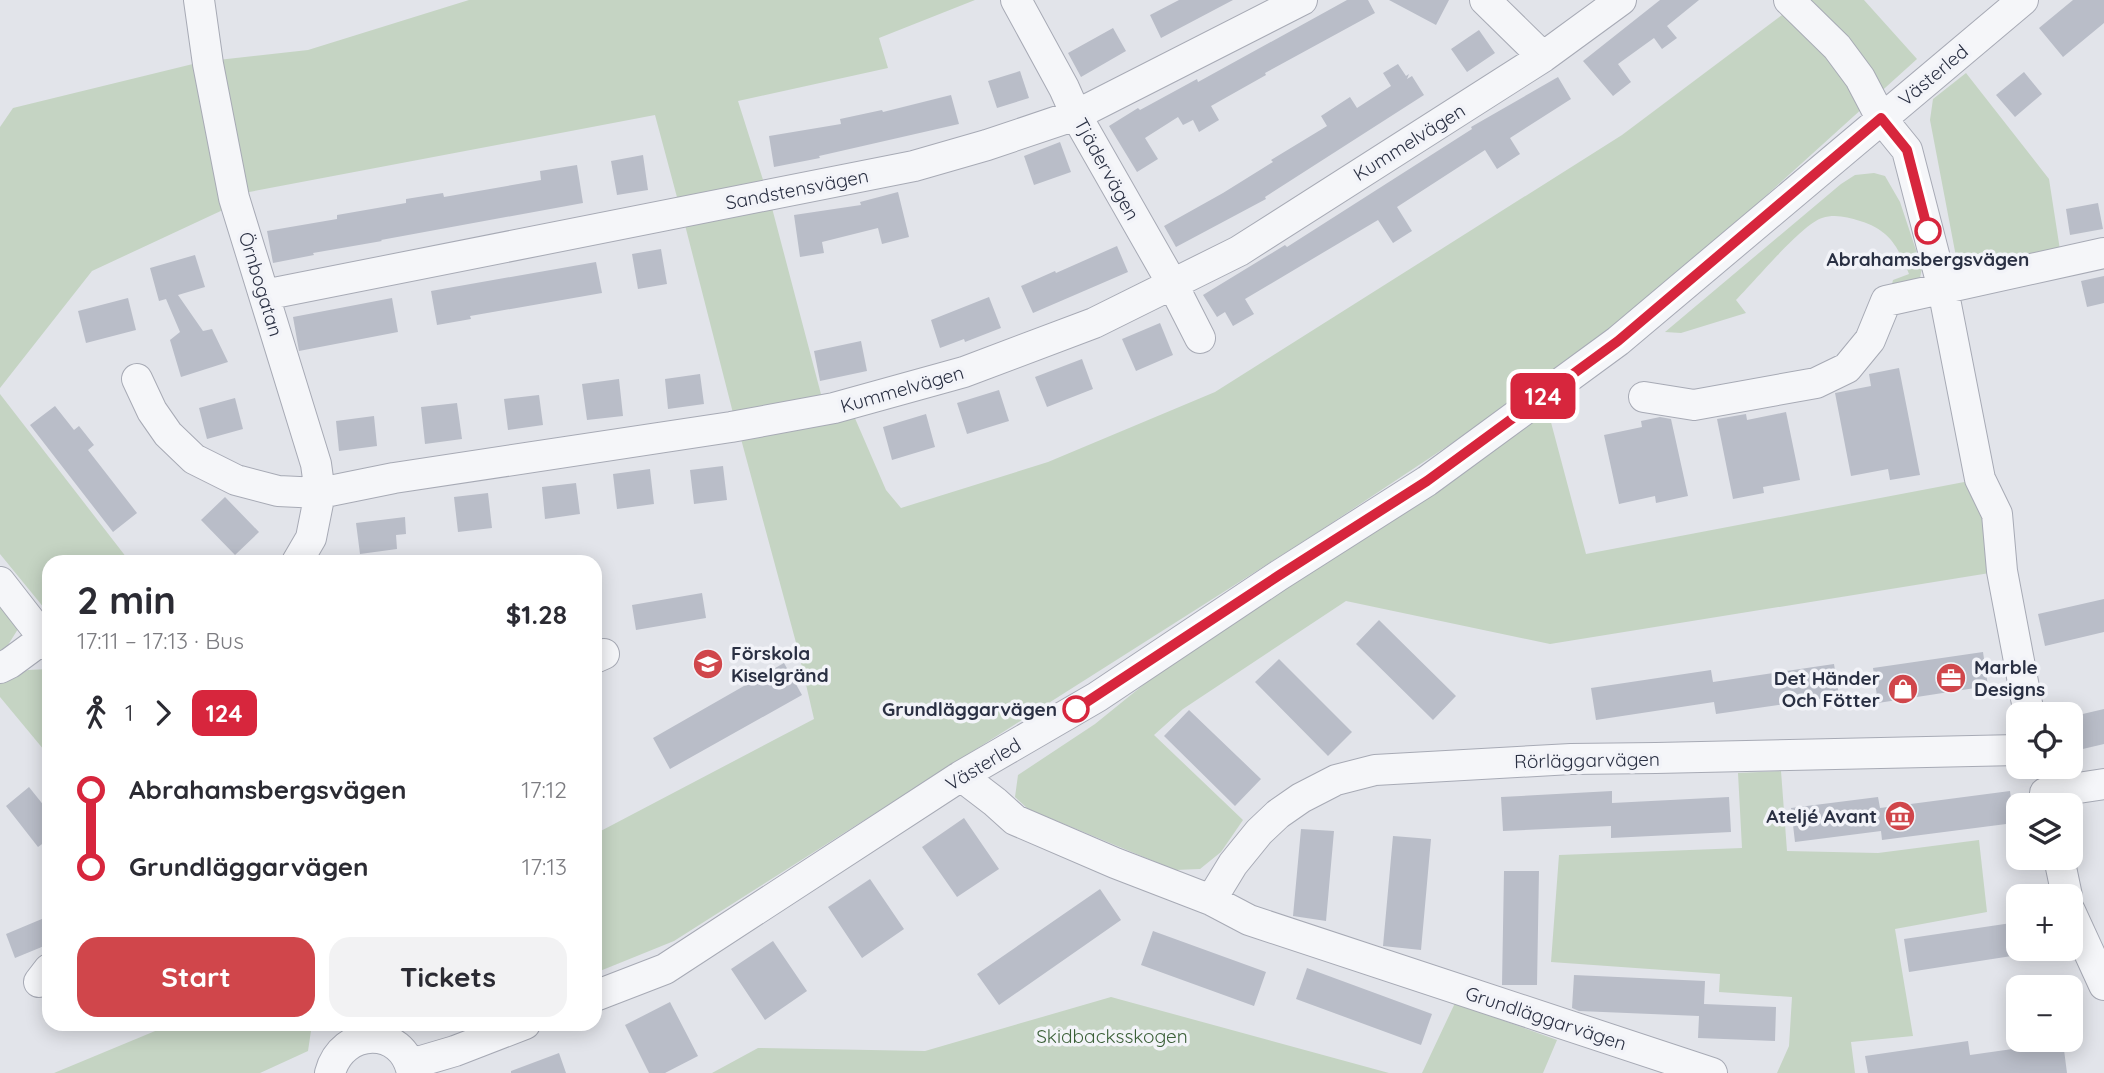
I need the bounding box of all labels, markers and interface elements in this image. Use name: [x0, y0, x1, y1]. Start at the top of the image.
street label: Västerled: [1893, 39, 1973, 111]
street label: Kummelvägen: [1349, 98, 1469, 186]
street label: Tjädervägen: [1069, 114, 1145, 224]
street label: Sandstensvägen: [723, 163, 871, 215]
marker: Abrahamsbergsvägen: [1915, 218, 1941, 244]
street label: Örnbogatan: [234, 229, 288, 339]
place label: Abrahamsbergsvägen: [1827, 247, 2029, 271]
street label: Kummelvägen: [837, 360, 967, 418]
line badge: 124: [1503, 373, 1583, 419]
text: 124: [1524, 381, 1562, 411]
text: 2 min: [77, 576, 176, 624]
text: $1.28: [506, 598, 567, 631]
text: 17:11 – 17:13 · Bus: [77, 626, 244, 655]
place label: Förskola Kiselgränd: [731, 641, 829, 687]
school or university icon: Förskola Kiselgränd: [691, 647, 725, 681]
place label: Marble Designs: [1974, 655, 2045, 701]
office icon: Marble Designs: [1934, 661, 1968, 695]
place label: Det Händer Och Fötter: [1774, 666, 1880, 712]
shop icon: Det Händer Och Fötter: [1886, 672, 1920, 706]
icon: walk: [77, 694, 115, 732]
icon: forward: [144, 694, 182, 732]
marker: Grundläggarvägen: [1063, 696, 1089, 722]
place label: Grundläggarvägen: [882, 697, 1057, 721]
text: 1: [125, 698, 134, 727]
text: 124: [206, 698, 243, 728]
map controls: [2006, 702, 2083, 1052]
button: locate: [2006, 702, 2083, 779]
street label: Västerled: [941, 732, 1025, 796]
street label: Rörläggarvägen: [1514, 747, 1660, 773]
text: Abrahamsbergsvägen: [129, 773, 407, 806]
text: 17:12: [521, 775, 567, 804]
button: layers: [2006, 793, 2083, 870]
museum icon: Ateljé Avant: [1883, 799, 1917, 833]
place label: Ateljé Avant: [1766, 804, 1877, 828]
text: Grundläggarvägen: [129, 850, 369, 883]
text: 17:13: [522, 852, 567, 881]
button: +: [2006, 884, 2083, 961]
button: Start: [77, 937, 315, 1017]
button: Tickets: [329, 937, 567, 1017]
button: −: [2006, 975, 2083, 1052]
street label: Grundläggarvägen: [1462, 981, 1630, 1055]
park label: Skidbacksskogen: [1036, 1024, 1188, 1048]

